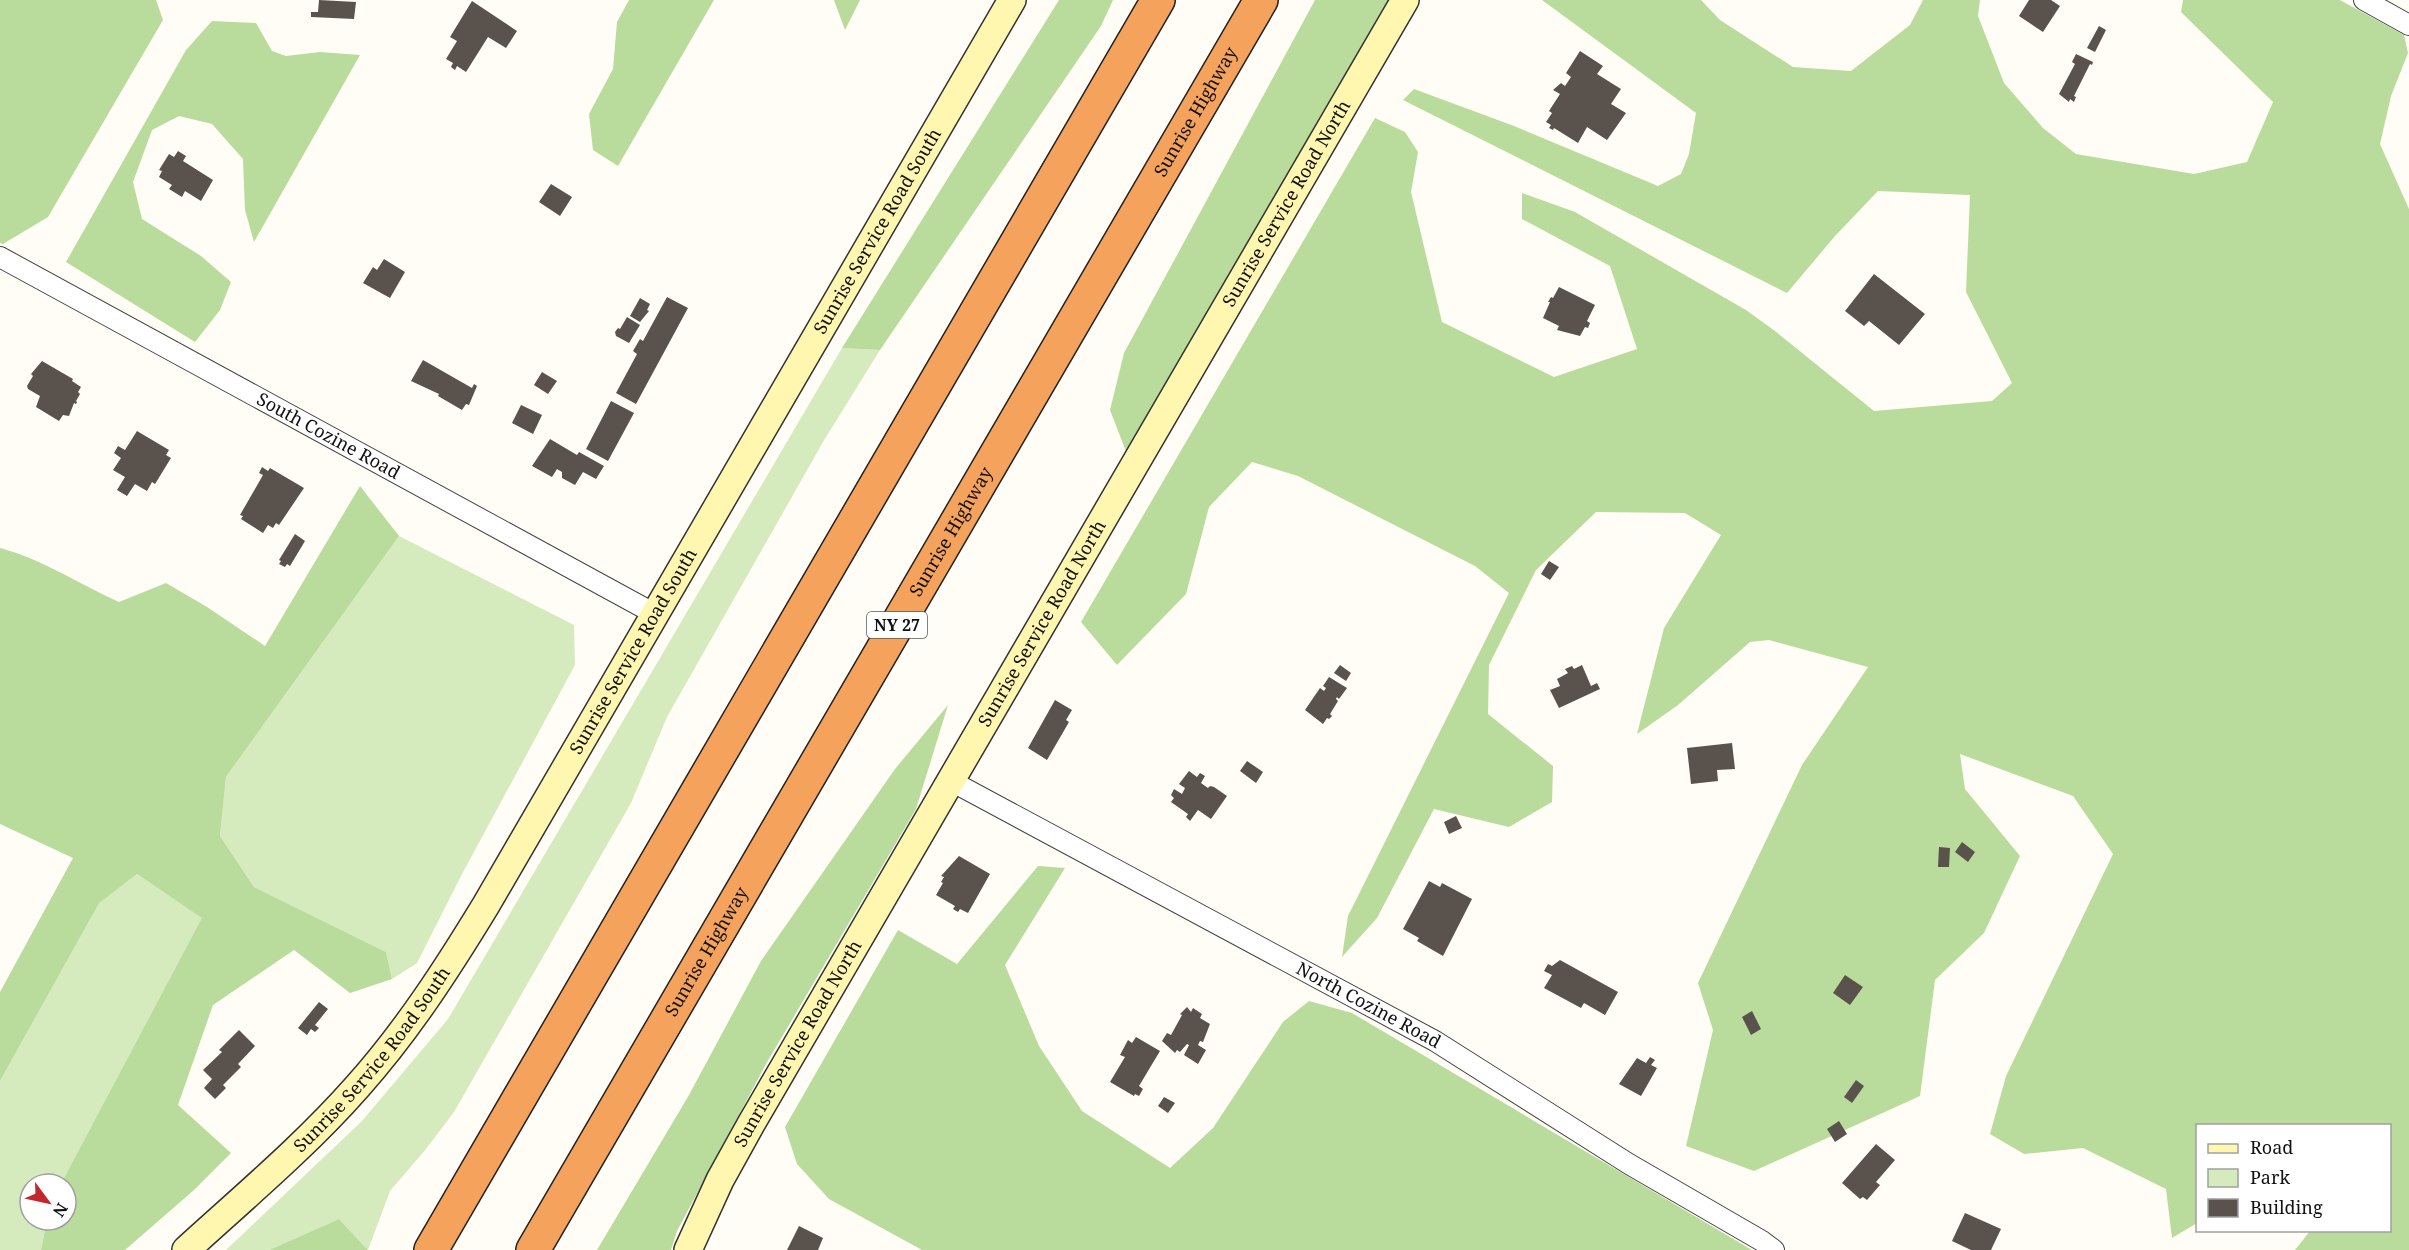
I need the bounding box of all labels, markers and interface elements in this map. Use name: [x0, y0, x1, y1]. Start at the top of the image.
street label: Sunrise Highway: [1148, 42, 1243, 181]
street label: Sunrise Service Road North: [1216, 95, 1355, 311]
street label: Sunrise Service Road South: [807, 123, 946, 338]
street label: South Cozine Road: [253, 386, 405, 484]
street label: Sunrise Highway: [903, 461, 998, 601]
street label: Sunrise Service Road North: [972, 515, 1111, 731]
street label: Sunrise Service Road South: [563, 544, 702, 758]
road number: NY 27: [867, 612, 927, 638]
street label: Sunrise Highway: [659, 881, 753, 1021]
street label: Sunrise Service Road North: [728, 935, 866, 1151]
street label: North Cozine Road: [1293, 956, 1446, 1053]
street label: Sunrise Service Road South: [288, 962, 455, 1157]
legend: [2196, 1124, 2391, 1232]
text: Road: [2250, 1135, 2293, 1159]
text: Park: [2250, 1165, 2290, 1189]
north arrow: [18, 1172, 78, 1232]
text: Building: [2250, 1195, 2323, 1219]
text: N: [48, 1199, 73, 1222]

